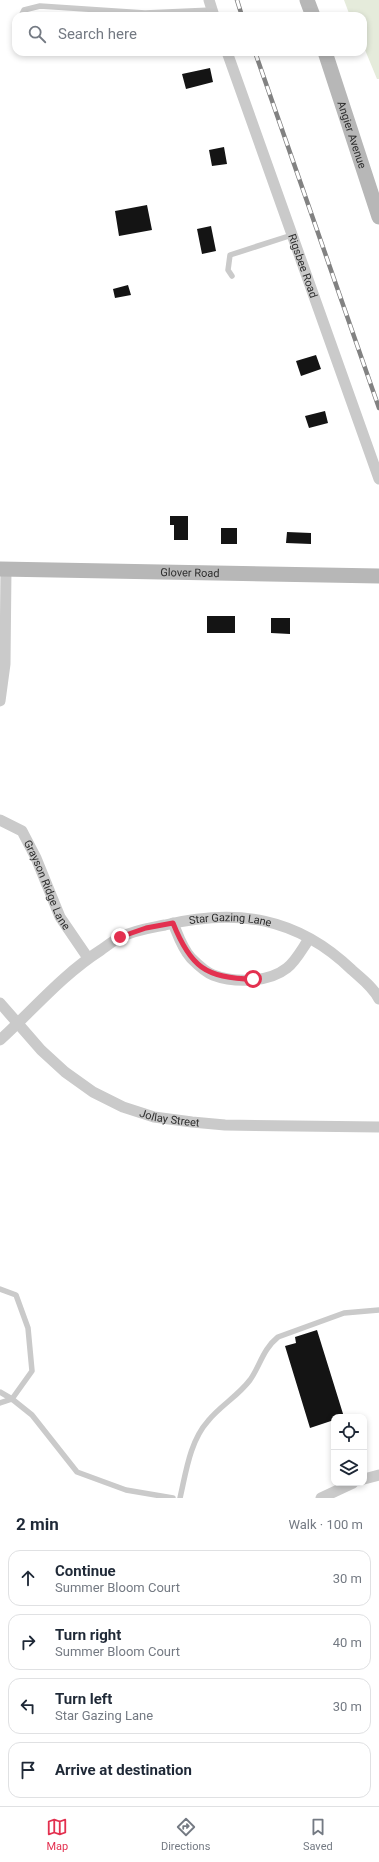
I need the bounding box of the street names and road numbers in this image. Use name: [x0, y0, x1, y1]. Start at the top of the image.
street label: Angier Avenue: [335, 99, 369, 170]
street label: Rigsbee Road: [286, 232, 321, 300]
street label: Glover Road: [160, 565, 220, 580]
street label: Grayson Ridge Lane: [21, 838, 73, 932]
street label: Star Gazing Lane: [188, 911, 273, 929]
street label: Jollay Street: [138, 1106, 201, 1129]

